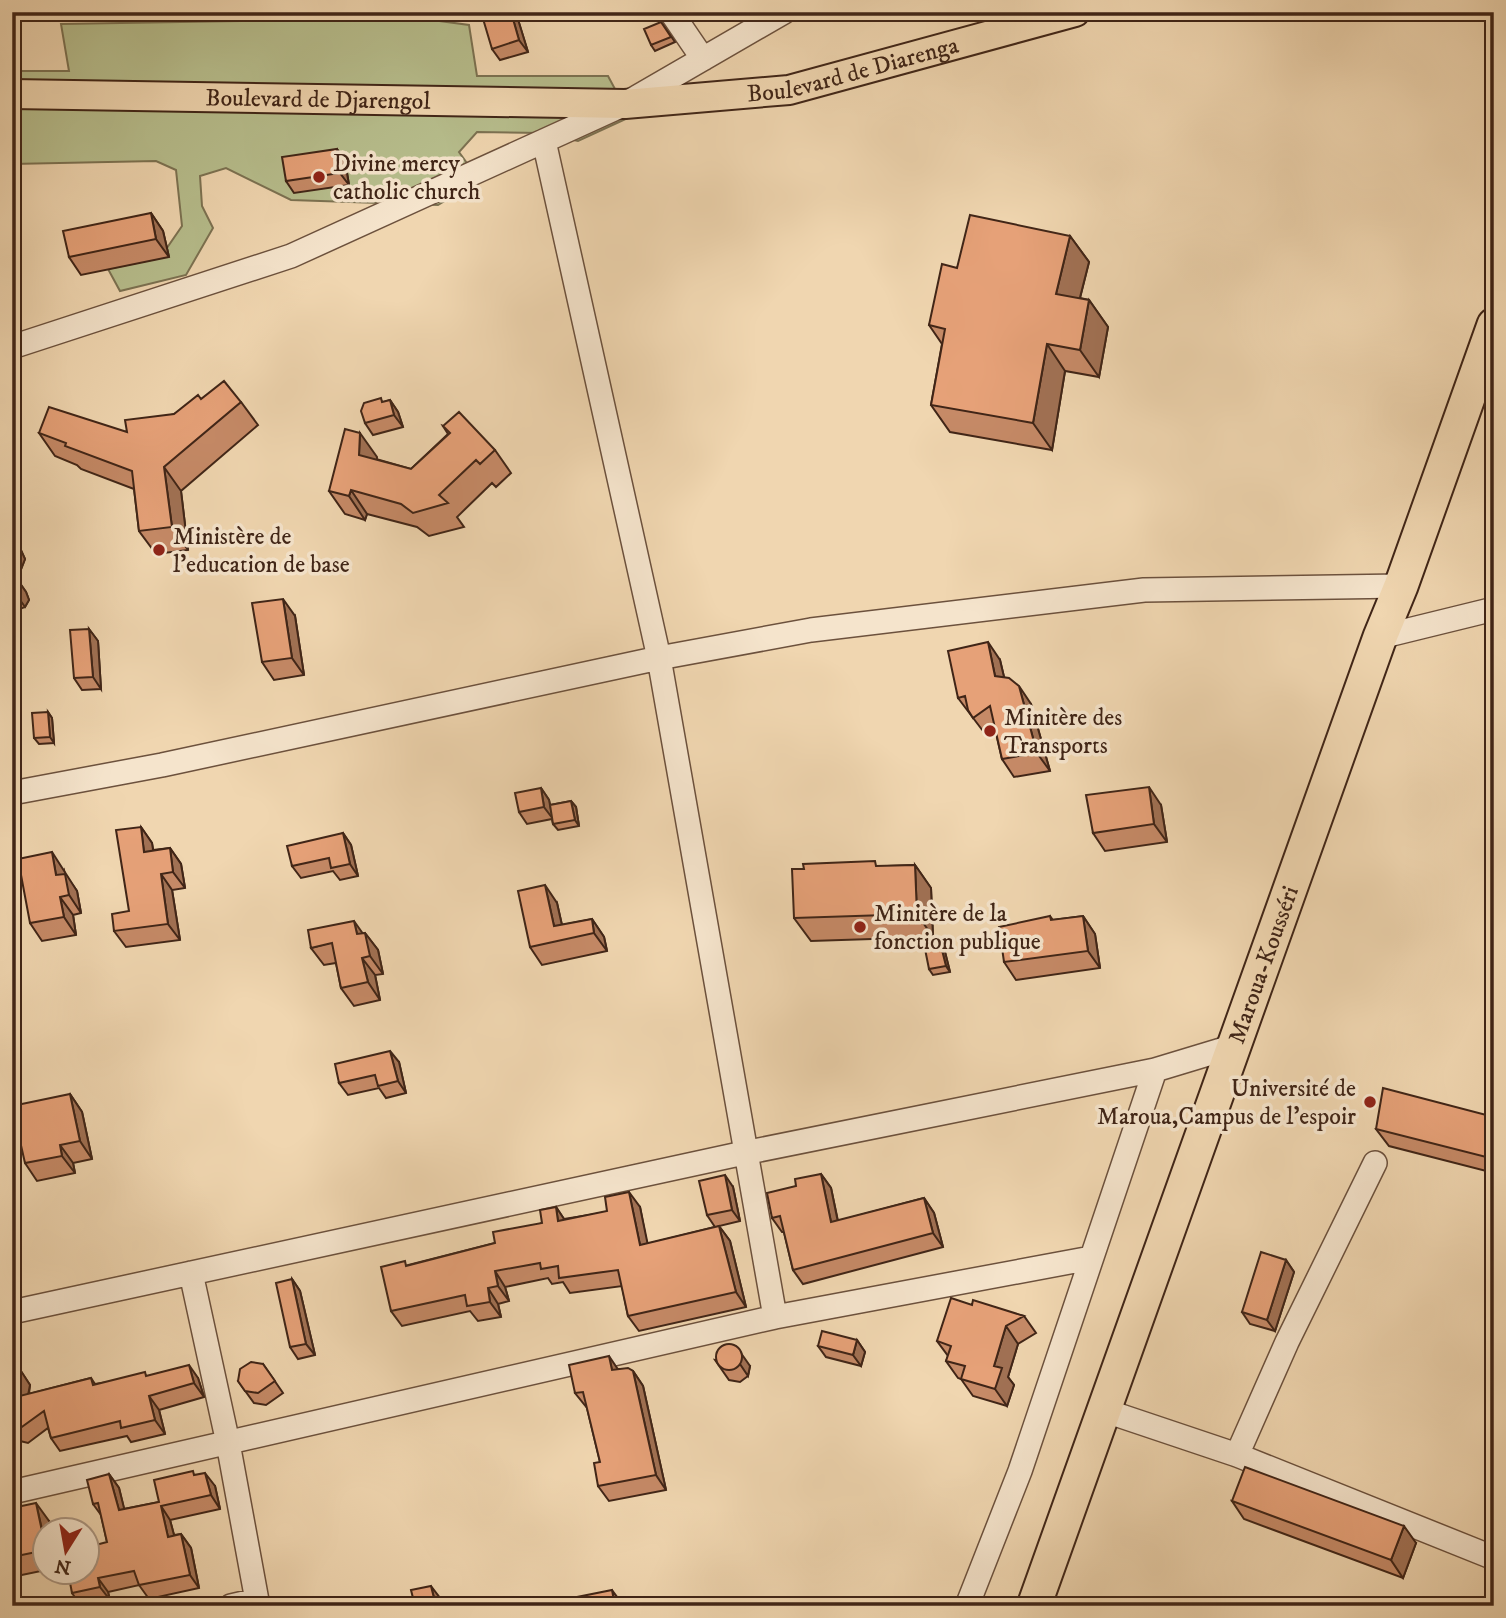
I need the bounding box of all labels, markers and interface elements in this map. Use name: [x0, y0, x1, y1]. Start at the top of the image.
street label: Boulevard de Diarenga: [746, 30, 963, 110]
street label: Boulevard de Djarengol: [205, 83, 432, 117]
place label: Divine mercy catholic church: [333, 149, 481, 207]
marker: Divine mercy catholic church: [311, 169, 327, 185]
place label: Ministère de l'education de base: [173, 522, 350, 580]
marker: Ministère de l'education de base: [151, 542, 167, 558]
place label: Minitère des Transports: [1004, 703, 1122, 761]
marker: Minitère des Transports: [982, 723, 998, 739]
street label: Maroua-Kousséri: [1222, 882, 1306, 1048]
place label: Minitère de la fonction publique: [874, 899, 1041, 957]
marker: Minitère de la fonction publique: [852, 919, 868, 935]
place label: Université de Maroua,Campus de l'espoir: [1097, 1074, 1356, 1132]
marker: Université de Maroua,Campus de l'espoir: [1362, 1094, 1378, 1110]
north arrow: [32, 1516, 102, 1586]
text: N: [53, 1553, 73, 1579]

